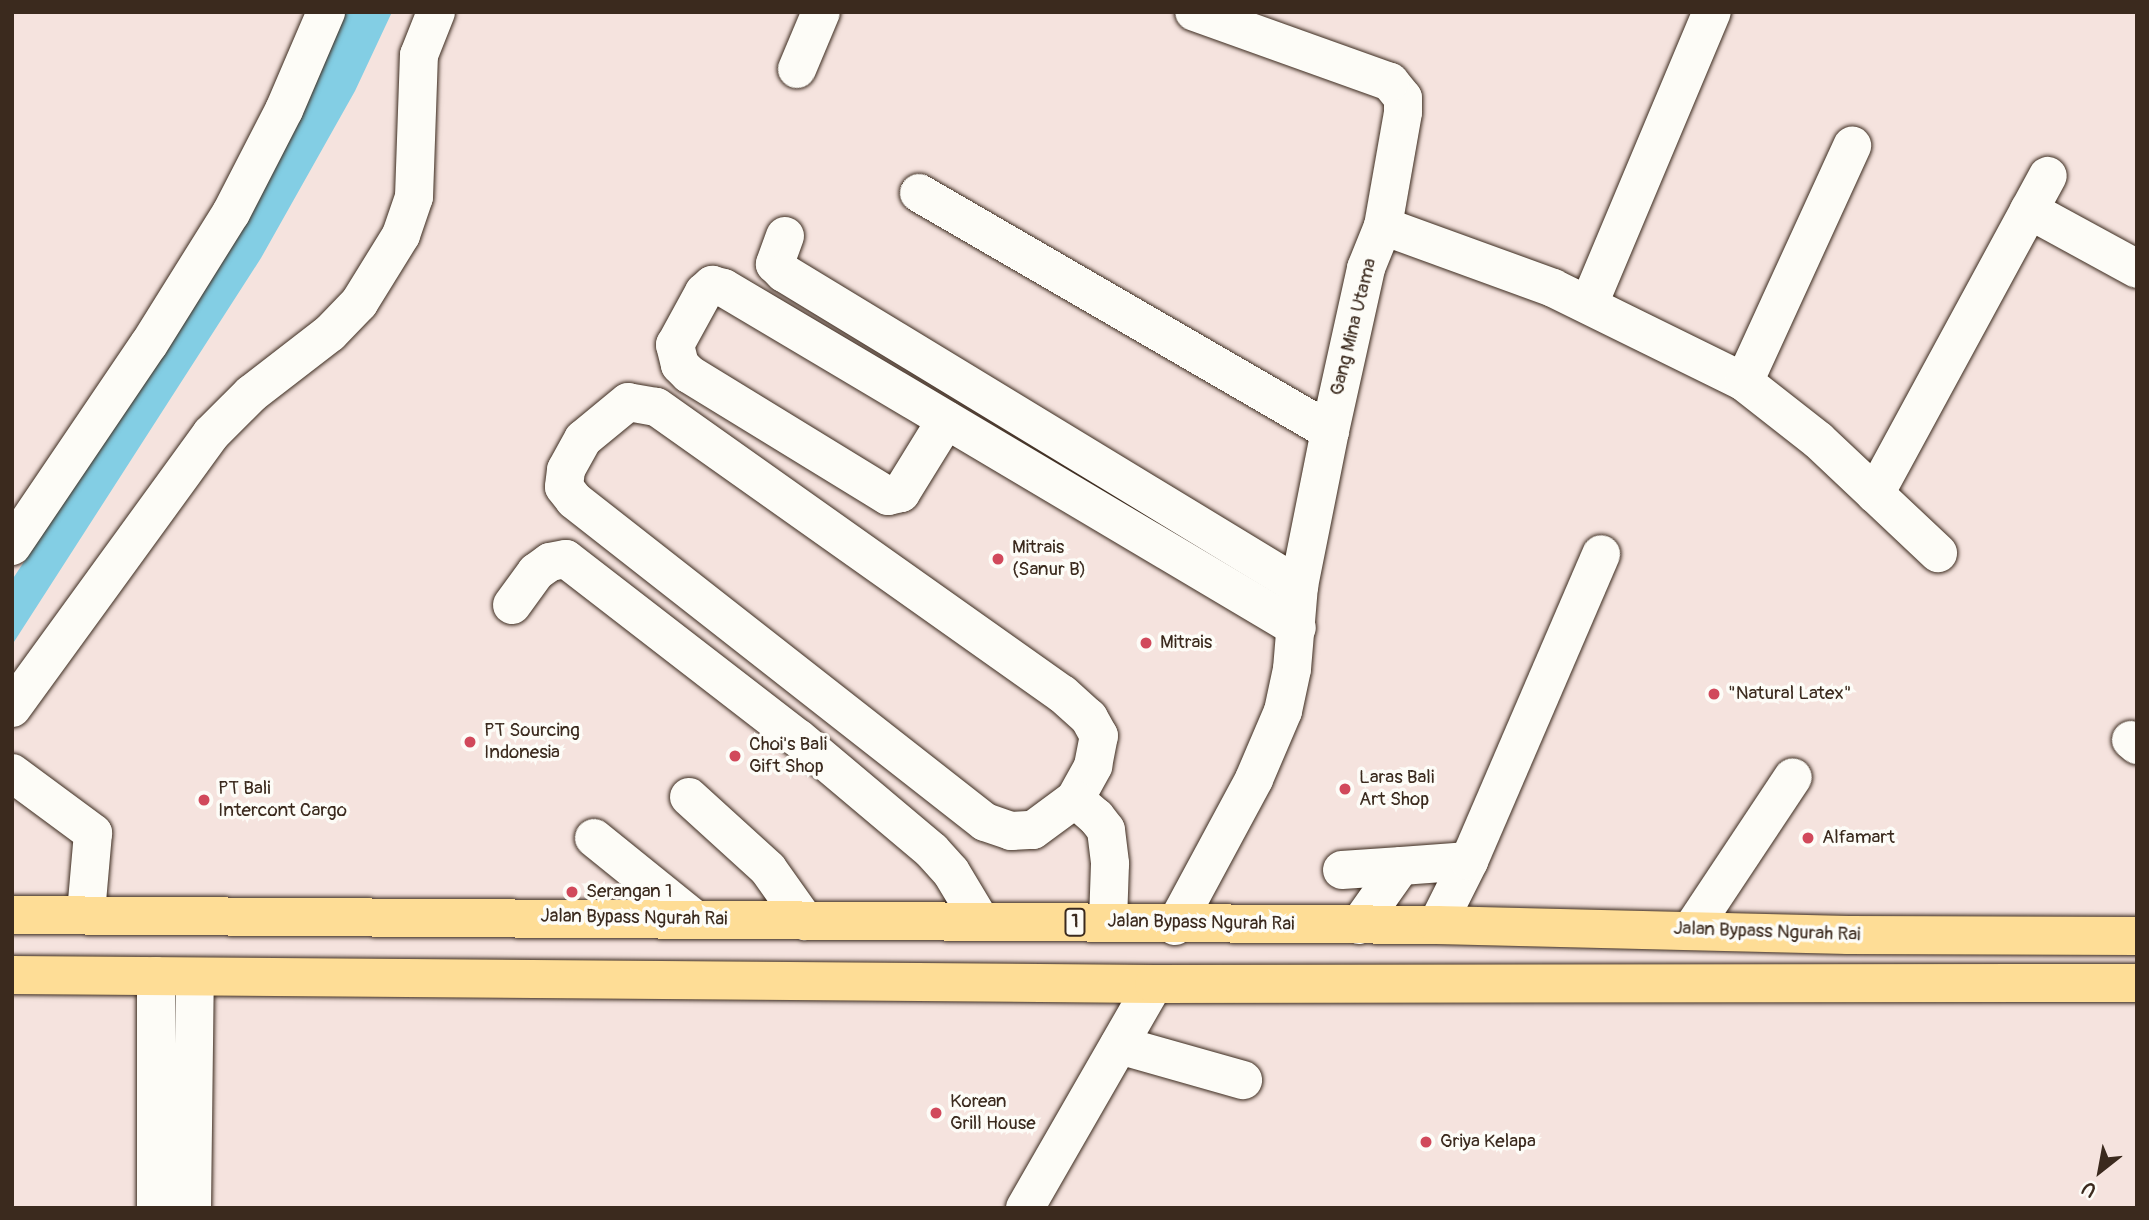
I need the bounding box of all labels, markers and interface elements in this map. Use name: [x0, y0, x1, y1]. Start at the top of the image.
street label: Gang Mina Utama: [1326, 256, 1382, 398]
place label: Mitrais (Sanur B): [1012, 537, 1086, 581]
marker: Mitrais (Sanur B): [990, 551, 1006, 567]
place label: Mitrais: [1160, 632, 1212, 654]
marker: Mitrais: [1138, 635, 1154, 651]
place label: "Natural Latex": [1728, 683, 1852, 705]
marker: "Natural Latex": [1706, 686, 1722, 702]
place label: PT Sourcing Indonesia: [484, 720, 580, 764]
marker: PT Sourcing Indonesia: [462, 734, 478, 750]
place label: Choi's Bali Gift Shop: [749, 734, 827, 778]
marker: Choi's Bali Gift Shop: [727, 748, 743, 764]
place label: Laras Bali Art Shop: [1359, 767, 1434, 811]
place label: PT Bali Intercont Cargo: [218, 778, 347, 822]
marker: Laras Bali Art Shop: [1337, 781, 1353, 797]
marker: PT Bali Intercont Cargo: [196, 792, 212, 808]
place label: Alfamart: [1822, 827, 1895, 849]
marker: Alfamart: [1800, 830, 1816, 846]
place label: Serangan 1: [586, 881, 672, 903]
marker: Serangan 1: [564, 884, 580, 900]
street label: Jalan Bypass Ngurah Rai: [540, 905, 728, 931]
road number: 1: [1063, 908, 1087, 937]
street label: Jalan Bypass Ngurah Rai: [1107, 910, 1295, 936]
street label: Jalan Bypass Ngurah Rai: [1673, 917, 1861, 947]
place label: Korean Grill House: [950, 1091, 1036, 1135]
marker: Korean Grill House: [928, 1105, 944, 1121]
place label: Griya Kelapa: [1440, 1131, 1536, 1153]
marker: Griya Kelapa: [1418, 1134, 1434, 1150]
north arrow: [2065, 1136, 2135, 1206]
text: U: [2078, 1175, 2101, 1203]

